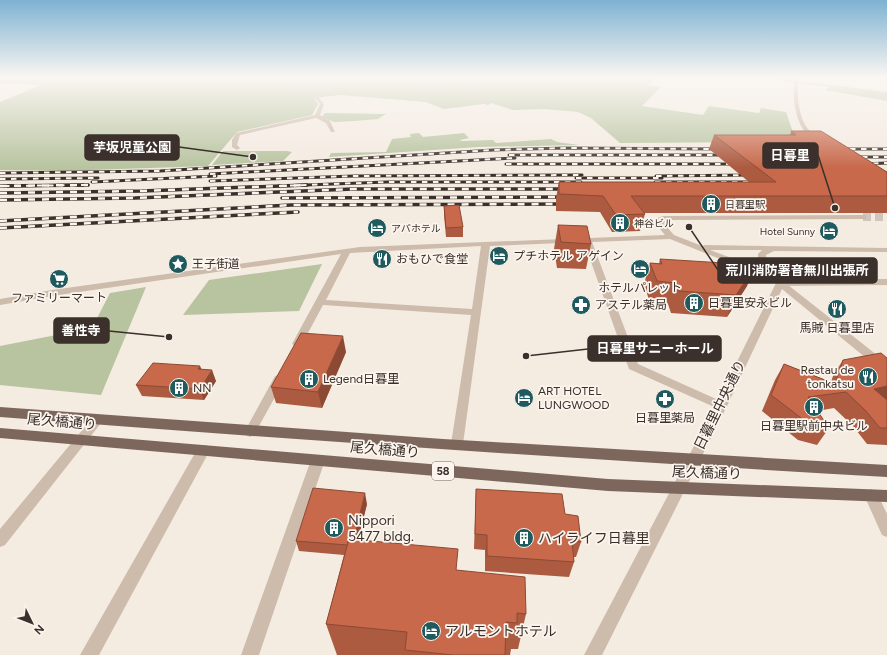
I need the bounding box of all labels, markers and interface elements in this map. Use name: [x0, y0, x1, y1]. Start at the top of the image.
callout: 芋坂児童公園: [85, 135, 179, 160]
text: 芋坂児童公園: [93, 140, 171, 155]
callout: 日暮里: [763, 143, 818, 168]
text: 日暮里: [770, 148, 810, 163]
building icon: 日暮里駅: [700, 193, 722, 215]
place label: 日暮里駅: [725, 198, 766, 211]
building icon: 神谷ビル: [609, 212, 631, 234]
hotel icon: アパホテル: [366, 217, 388, 239]
place label: 神谷ビル: [634, 217, 674, 230]
hotel icon: Hotel Sunny: [818, 220, 840, 242]
place label: アパホテル: [391, 222, 441, 235]
place label: Hotel Sunny: [760, 225, 816, 238]
hotel icon: プチホテル アゲイン: [488, 245, 510, 267]
restaurant icon: おもひで食堂: [371, 248, 393, 270]
place label: プチホテル アゲイン: [513, 249, 624, 263]
place label: おもひで食堂: [396, 252, 468, 266]
place icon: 王子街道: [167, 253, 189, 275]
place label: 王子街道: [192, 257, 240, 271]
hotel icon: ホテルパレット: [629, 258, 651, 280]
callout: 荒川消防署音無川出張所: [718, 258, 877, 283]
text: 荒川消防署音無川出張所: [725, 263, 869, 278]
supermarket icon: ファミリーマート: [48, 268, 70, 290]
place label: ホテルパレット: [598, 281, 682, 295]
place label: ファミリーマート: [11, 291, 107, 305]
building icon: 日暮里安永ビル: [683, 292, 705, 314]
pharmacy icon: アステル薬局: [570, 294, 592, 316]
place label: 日暮里安永ビル: [708, 296, 792, 310]
place label: アステル薬局: [595, 298, 667, 312]
restaurant icon: 馬賊 日暮里店: [826, 298, 848, 320]
callout: 善性寺: [54, 318, 109, 343]
place label: 馬賊 日暮里店: [800, 321, 874, 335]
text: 善性寺: [61, 323, 101, 338]
callout: 日暮里サニーホール: [588, 336, 721, 361]
text: 日暮里サニーホール: [596, 341, 714, 356]
street label: 日暮里中央通り: [691, 357, 749, 453]
place label: Restau de tonkatsu: [800, 363, 854, 391]
restaurant icon: Restau de tonkatsu: [857, 366, 879, 388]
building icon: Legend日暮里: [298, 368, 320, 390]
place label: Legend日暮里: [323, 372, 399, 386]
building icon: NN: [168, 377, 190, 399]
place label: NN: [193, 381, 212, 395]
place label: ART HOTEL LUNGWOOD: [538, 384, 610, 412]
hotel icon: ART HOTEL LUNGWOOD: [513, 387, 535, 409]
pharmacy icon: 日暮里薬局: [654, 388, 676, 410]
building icon: 日暮里駅前中央ビル: [803, 396, 825, 418]
street label: 尾久橋通り: [26, 410, 98, 434]
place label: 日暮里薬局: [635, 411, 695, 425]
place label: 日暮里駅前中央ビル: [760, 419, 868, 433]
street label: 尾久橋通り: [349, 438, 421, 462]
road number: 58: [432, 462, 454, 480]
street label: 尾久橋通り: [672, 463, 742, 483]
place label: Nippori 5477 bldg.: [348, 512, 414, 545]
building icon: Nippori 5477 bldg.: [323, 517, 345, 539]
building icon: ハイライフ日暮里: [513, 527, 535, 549]
place label: ハイライフ日暮里: [538, 530, 650, 547]
north arrow: [12, 603, 52, 643]
hotel icon: アルモントホテル: [420, 620, 442, 642]
text: N: [31, 622, 47, 637]
place label: アルモントホテル: [445, 623, 557, 640]

